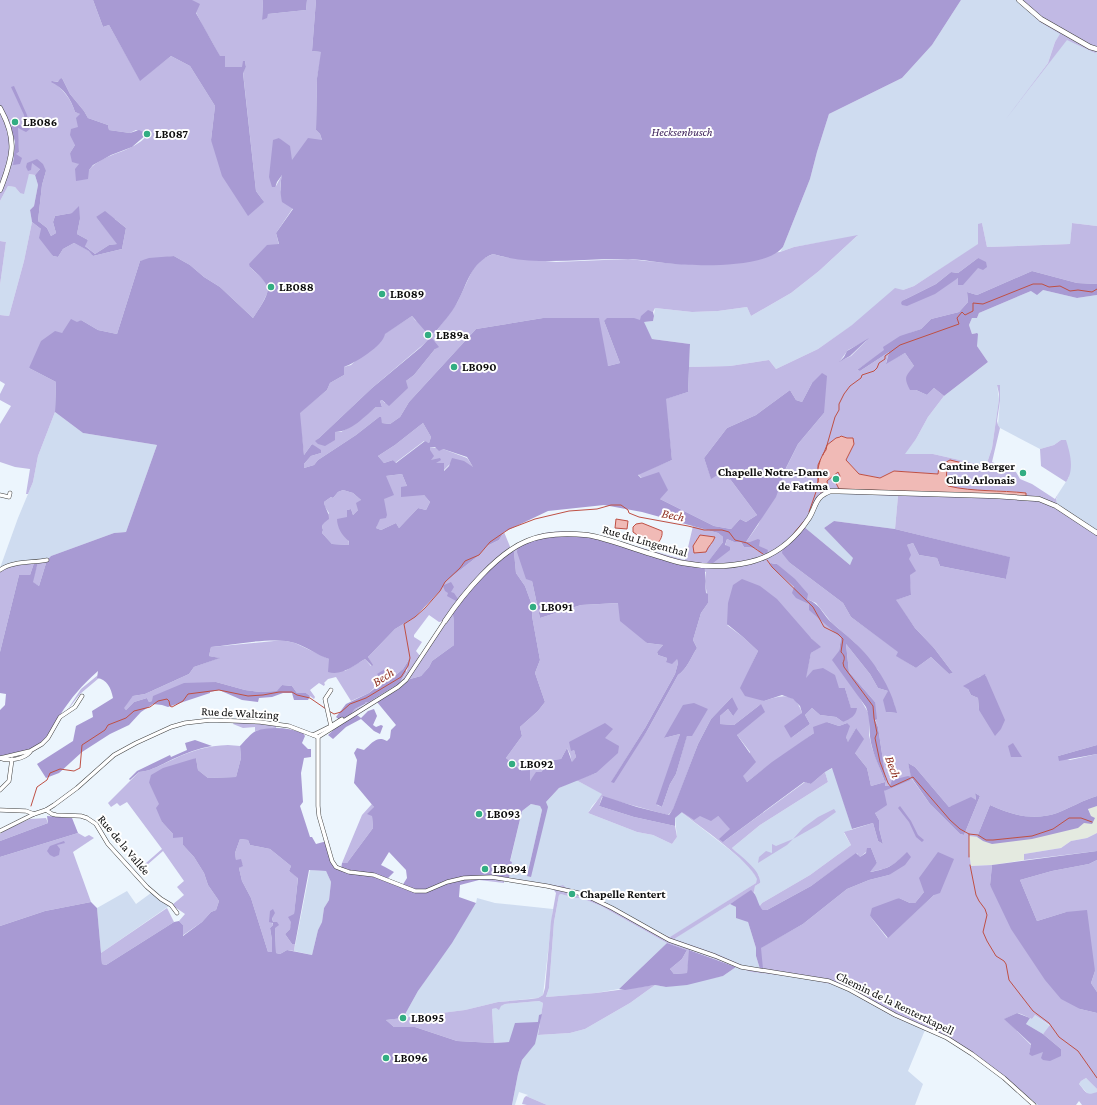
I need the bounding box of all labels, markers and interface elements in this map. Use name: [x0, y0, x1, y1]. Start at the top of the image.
place label: LB086: [23, 115, 57, 129]
marker: LB086: [10, 117, 20, 127]
park label: Hecksenbusch: [651, 125, 713, 139]
place label: LB087: [155, 127, 188, 141]
marker: LB087: [142, 129, 152, 139]
place label: LB088: [279, 280, 314, 294]
marker: LB088: [266, 282, 276, 292]
place label: LB089: [390, 287, 424, 301]
marker: LB089: [377, 289, 387, 299]
place label: LB89a: [436, 328, 469, 342]
marker: LB89a: [423, 330, 433, 340]
place label: LB090: [462, 360, 497, 374]
marker: LB090: [449, 362, 459, 372]
place label: Cantine Berger Club Arlonais: [939, 459, 1015, 487]
place label: Chapelle Notre-Dame de Fatima: [718, 465, 828, 493]
marker: Cantine Berger Club Arlonais: [1018, 468, 1028, 478]
marker: Chapelle Notre-Dame de Fatima: [831, 474, 841, 484]
water label: Bech: [660, 505, 686, 525]
street label: Rue du Lingenthal: [601, 522, 689, 560]
place label: LB091: [541, 600, 573, 614]
marker: LB091: [528, 602, 538, 612]
water label: Bech: [369, 664, 397, 690]
street label: Rue de Waltzing: [201, 704, 279, 722]
water label: Bech: [882, 754, 904, 780]
place label: LB092: [520, 757, 553, 771]
marker: LB092: [507, 759, 517, 769]
place label: LB093: [487, 807, 520, 821]
marker: LB093: [474, 809, 484, 819]
street label: Rue de la Vallée: [95, 812, 153, 878]
place label: LB094: [493, 862, 527, 876]
marker: LB094: [480, 864, 490, 874]
place label: Chapelle Rentert: [580, 887, 666, 901]
marker: Chapelle Rentert: [567, 889, 577, 899]
street label: Chemin de la Rentertkapell: [834, 968, 956, 1038]
place label: LB095: [411, 1011, 444, 1025]
marker: LB095: [398, 1013, 408, 1023]
place label: LB096: [394, 1051, 428, 1065]
marker: LB096: [381, 1053, 391, 1063]

